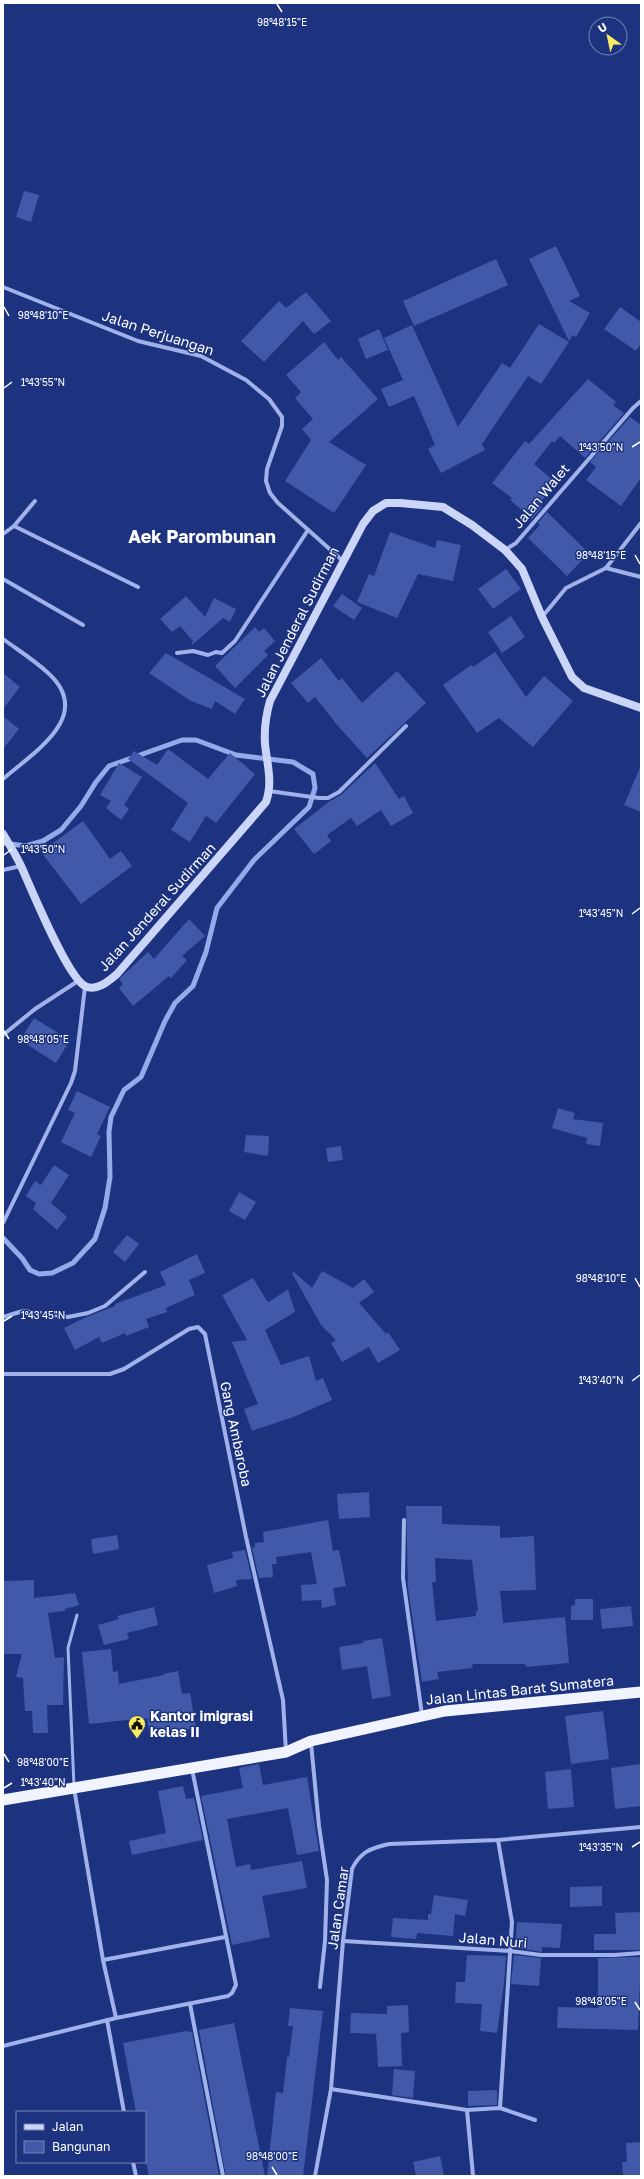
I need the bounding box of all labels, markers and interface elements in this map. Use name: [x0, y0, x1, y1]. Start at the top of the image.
text: 98°48'15"E: [257, 16, 307, 28]
north arrow: [588, 16, 628, 56]
text: U: [595, 20, 609, 35]
street label: Jalan Perjuangan: [100, 306, 216, 359]
text: 98°48'10"E: [18, 309, 68, 321]
text: 1°43'55"N: [21, 376, 65, 388]
text: 1°43'50"N: [579, 441, 623, 453]
street label: Jalan Walet: [509, 460, 573, 531]
district label: Aek Parombunan: [128, 525, 276, 547]
street label: Jalan Jenderal Sudirman: [251, 544, 342, 700]
text: 98°48'15"E: [576, 549, 626, 561]
street label: Jalan Jenderal Sudirman: [95, 839, 219, 974]
text: 1°43'50"N: [21, 843, 65, 855]
text: 1°43'45"N: [579, 907, 623, 919]
text: 98°48'05"E: [17, 1033, 69, 1045]
text: 98°48'10"E: [576, 1272, 626, 1284]
text: 1°43'45"N: [21, 1309, 65, 1321]
text: 1°43'40"N: [579, 1374, 624, 1386]
street label: Gang Ambaroba: [217, 1380, 256, 1488]
street label: Jalan Lintas Barat Sumatera: [425, 1671, 615, 1708]
place label: Kantor imigrasi kelas II: [150, 1707, 253, 1740]
public building icon: Kantor imigrasi kelas II: [127, 1714, 147, 1739]
text: 98°48'00"E: [17, 1756, 69, 1768]
text: 1°43'40"N: [21, 1776, 66, 1788]
text: 1°43'35"N: [579, 1841, 623, 1853]
street label: Jalan Camar: [323, 1865, 352, 1950]
street label: Jalan Nuri: [458, 1928, 528, 1951]
text: 98°48'05"E: [575, 1995, 627, 2007]
legend: [16, 2111, 146, 2163]
text: Jalan: [52, 2119, 83, 2134]
text: Bangunan: [52, 2139, 110, 2154]
text: 98°48'00"E: [246, 2150, 298, 2162]

